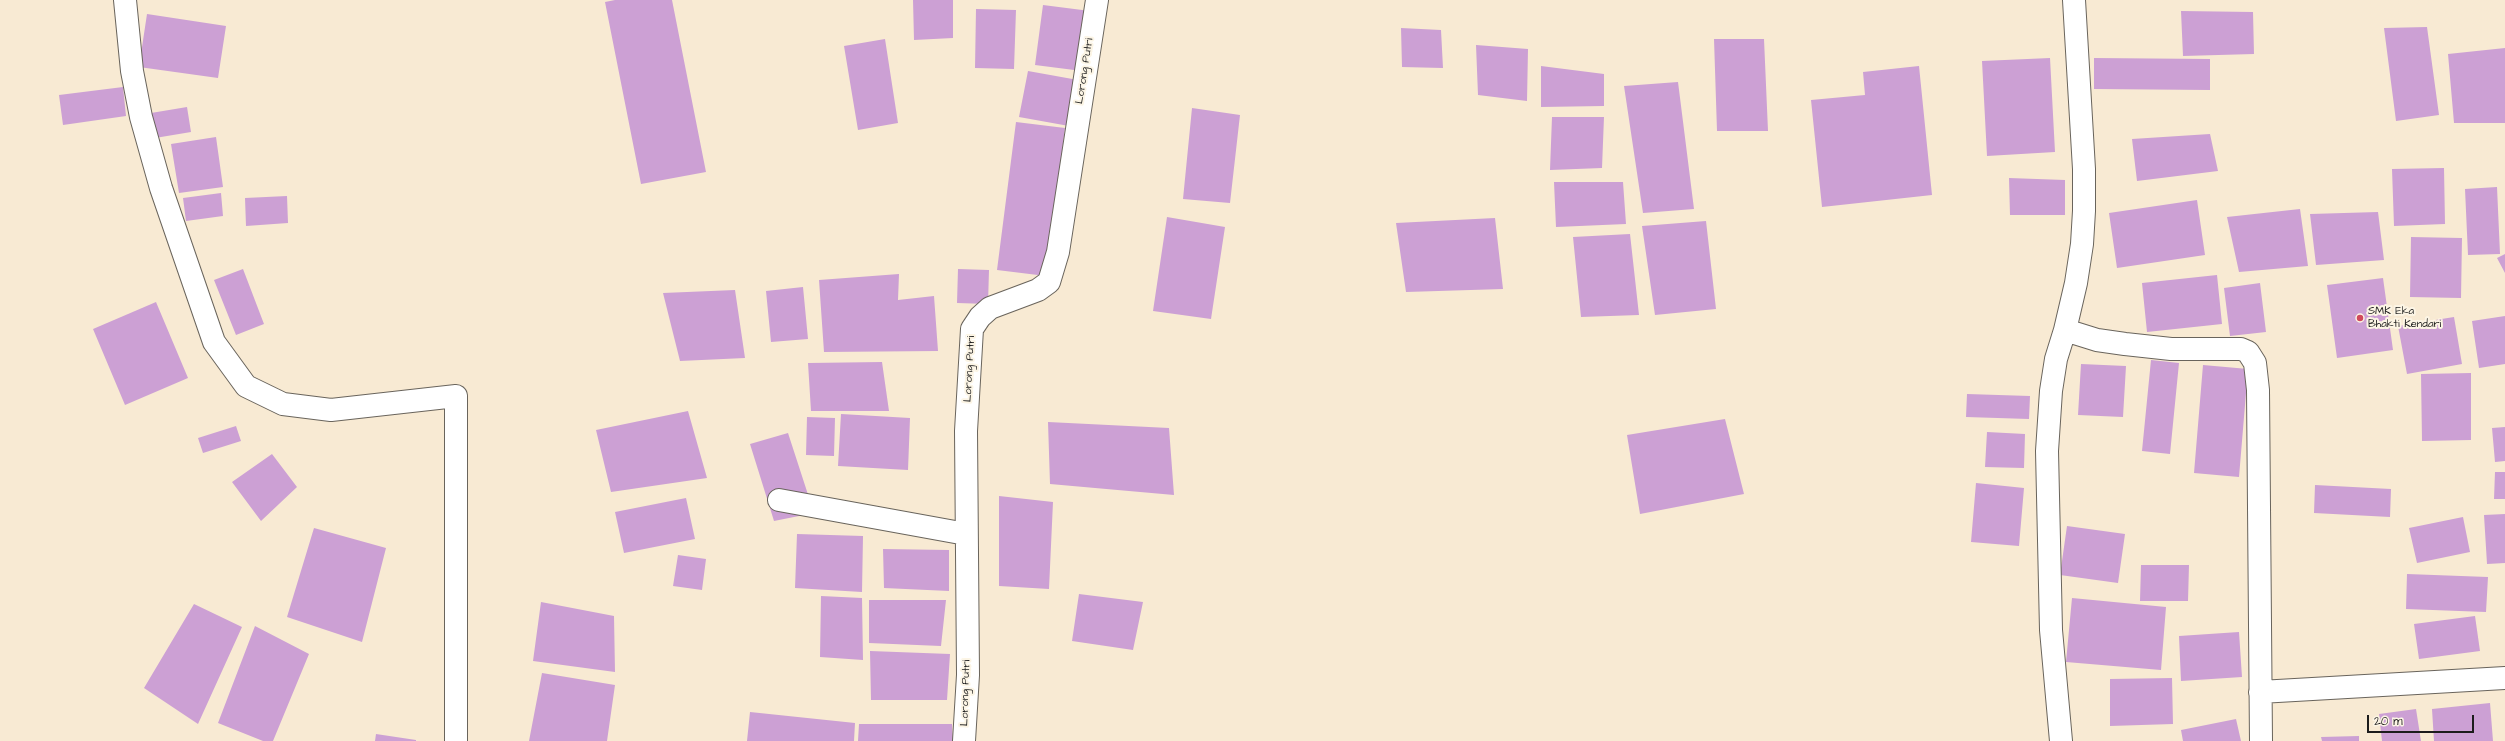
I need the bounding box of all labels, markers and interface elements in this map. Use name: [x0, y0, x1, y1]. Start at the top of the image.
street label: Lorong Putri: [1073, 37, 1097, 105]
place label: SMK Eka Bhakti Kendari: [2368, 305, 2441, 331]
marker: SMK Eka Bhakti Kendari: [2355, 313, 2365, 323]
street label: Lorong Putri: [962, 335, 978, 403]
street label: Lorong Putri: [958, 660, 974, 726]
scale bar: [2369, 707, 2476, 733]
text: 20 m: [2374, 713, 2403, 730]

